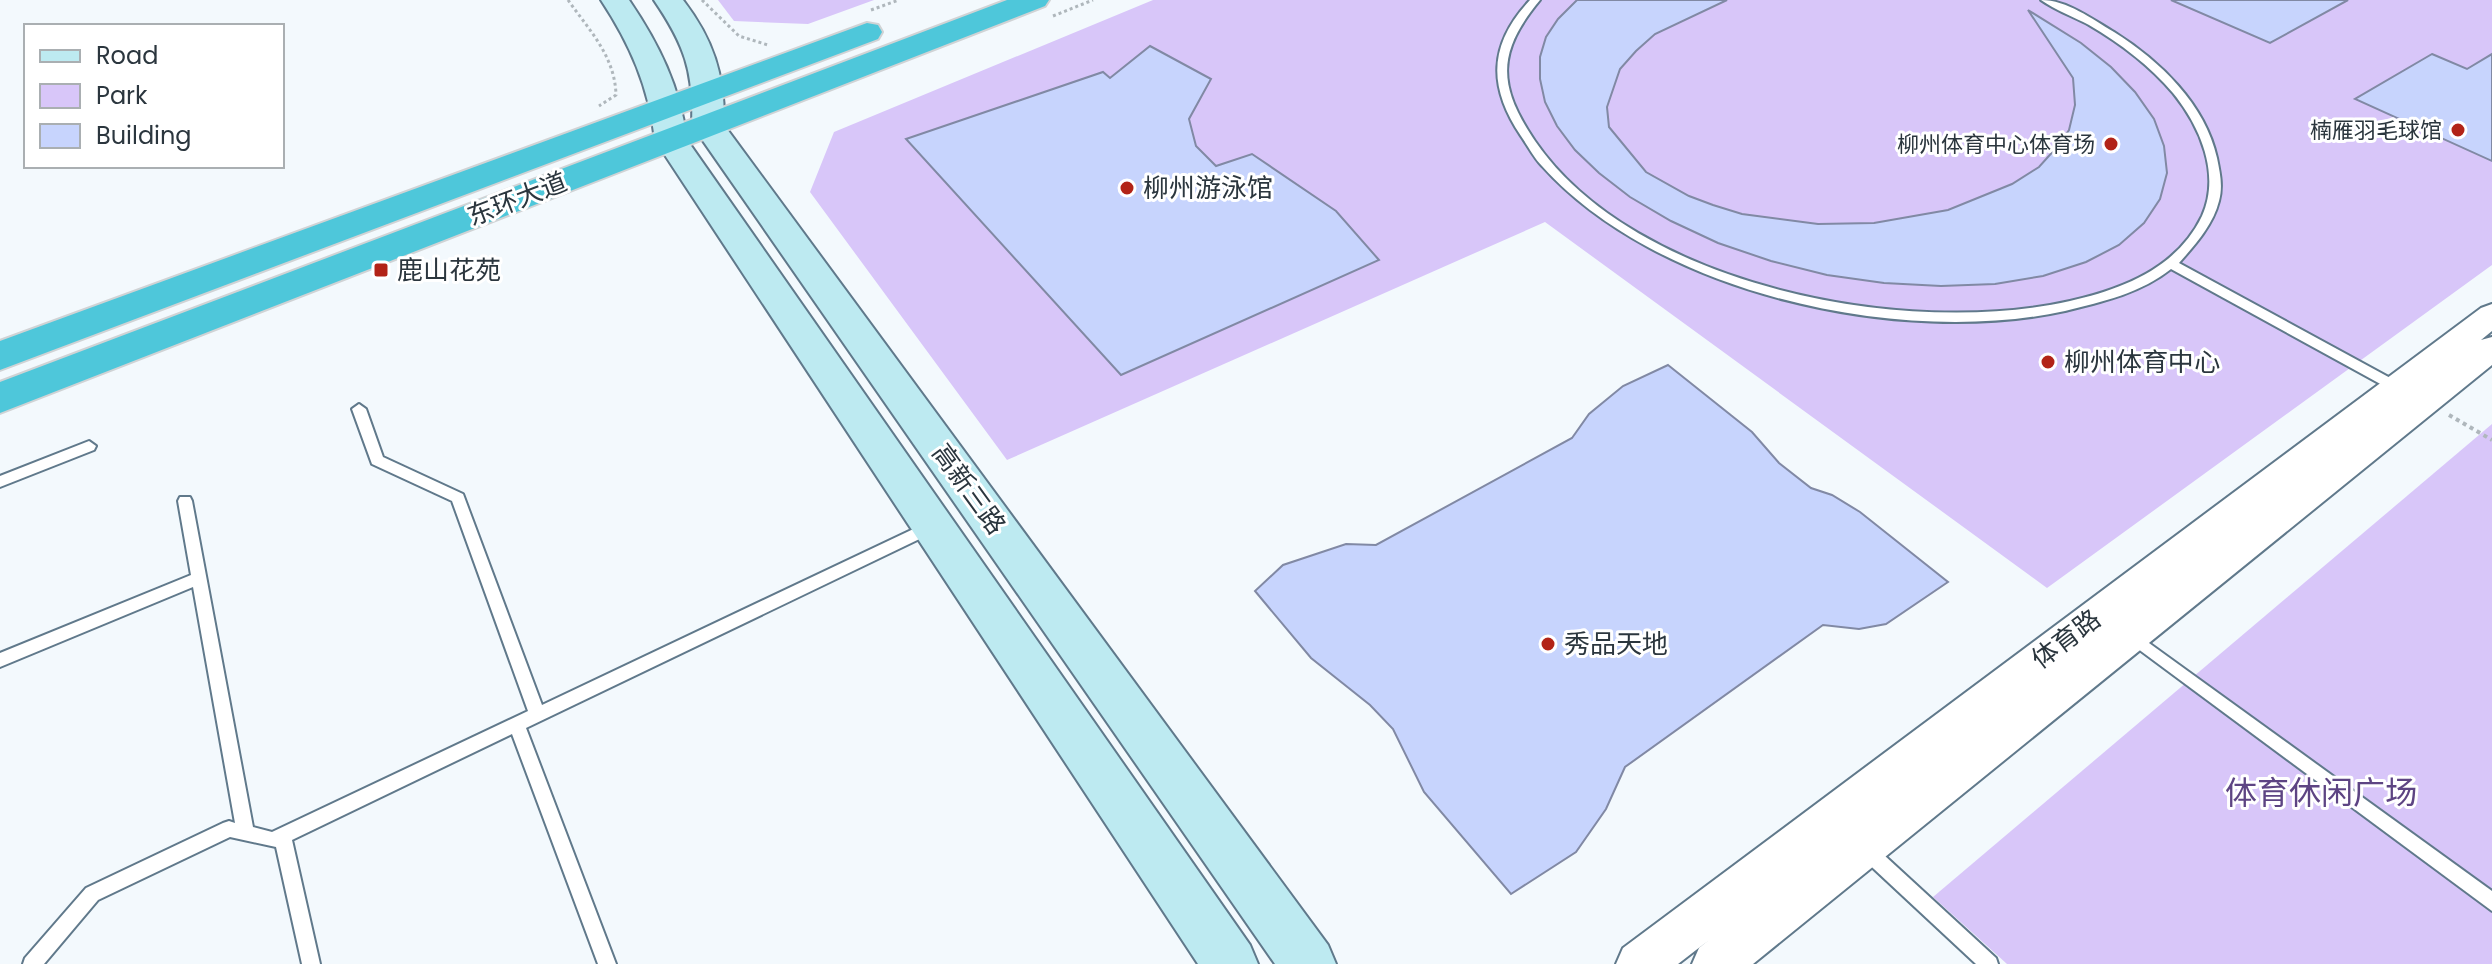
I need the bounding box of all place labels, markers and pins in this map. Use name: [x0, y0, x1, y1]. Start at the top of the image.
place label: 楠雁羽毛球馆: [2310, 115, 2442, 146]
marker: 楠雁羽毛球馆: [2449, 121, 2467, 139]
place label: 柳州体育中心体育场: [1897, 129, 2095, 160]
marker: 柳州体育中心体育场: [2102, 135, 2120, 153]
place label: 柳州游泳馆: [1143, 170, 1273, 206]
marker: 柳州游泳馆: [1118, 179, 1136, 197]
place label: 鹿山花苑: [397, 252, 501, 288]
marker: 鹿山花苑: [372, 261, 390, 279]
place label: 柳州体育中心: [2064, 344, 2220, 380]
marker: 柳州体育中心: [2039, 353, 2057, 371]
place label: 秀品天地: [1564, 626, 1668, 662]
marker: 秀品天地: [1539, 635, 1557, 653]

